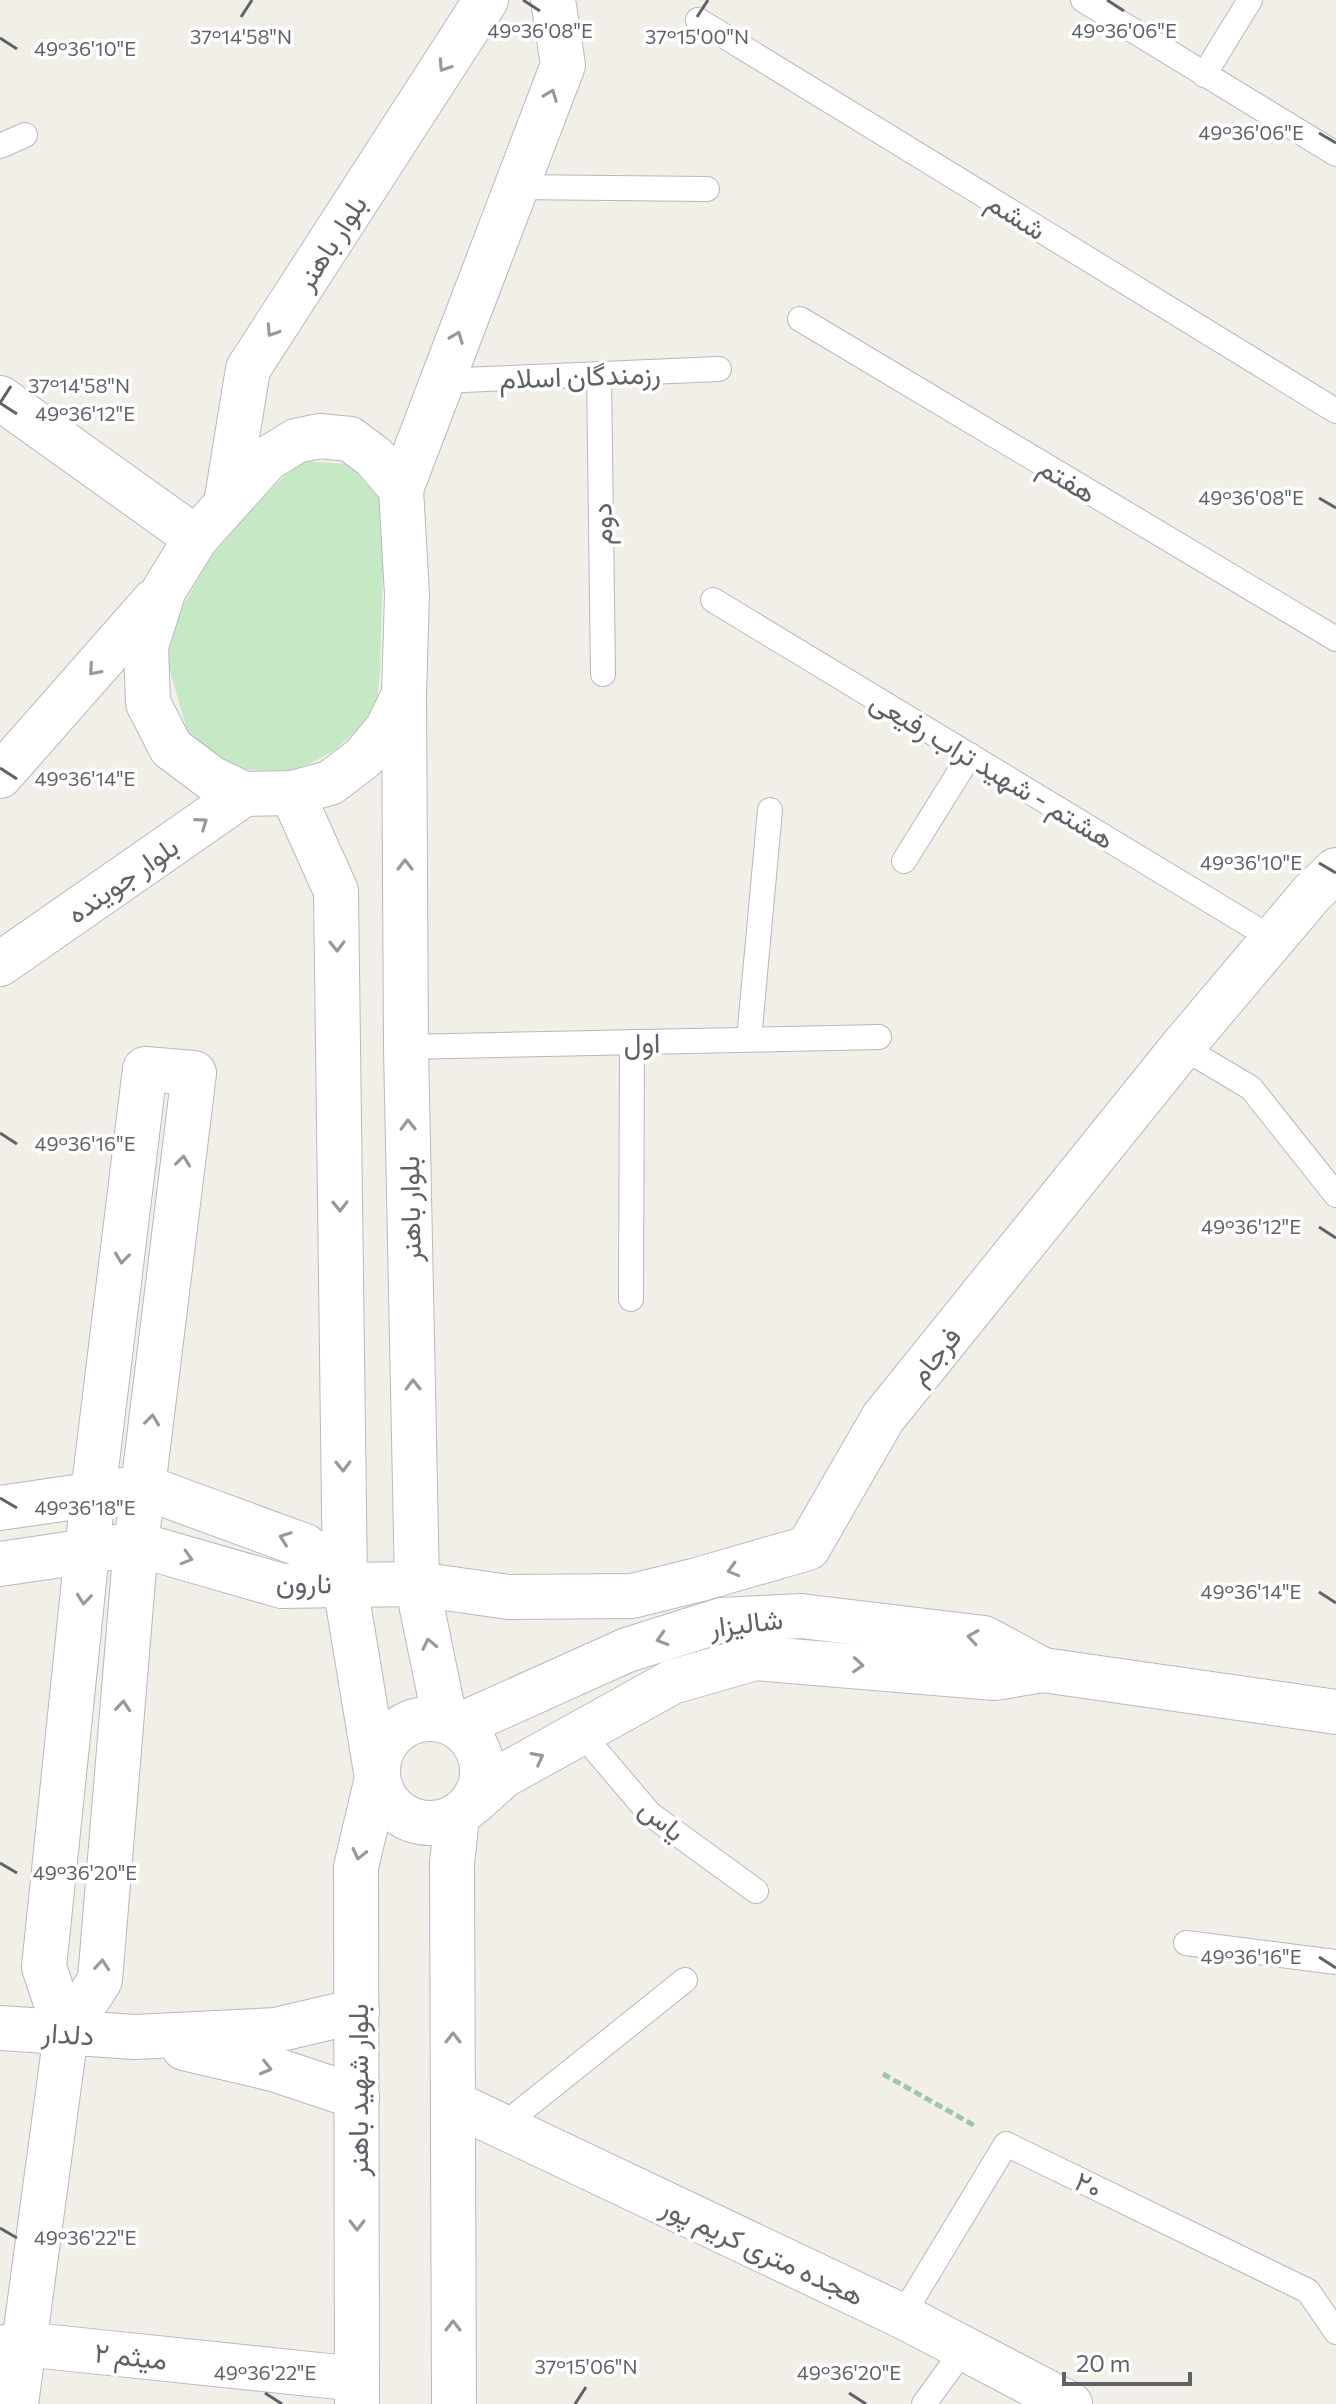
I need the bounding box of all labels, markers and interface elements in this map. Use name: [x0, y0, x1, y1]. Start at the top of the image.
text: 49°36'08"E: [487, 18, 593, 42]
text: 49°36'06"E: [1071, 18, 1177, 42]
text: 37°14'58"N: [190, 24, 292, 48]
text: 37°15'00"N: [645, 24, 749, 48]
text: 49°36'10"E: [34, 36, 136, 60]
one-way arrow: [438, 57, 453, 71]
one-way arrow: [542, 89, 558, 103]
text: 49°36'06"E: [1198, 120, 1304, 144]
street label: ششم: [979, 184, 1053, 249]
street label: بلوار باهنر: [286, 188, 375, 298]
one-way arrow: [267, 322, 282, 337]
one-way arrow: [447, 331, 464, 345]
street label: رزمندگان اسلام: [499, 355, 661, 398]
text: 37°14'58"N: [28, 373, 130, 397]
text: 49°36'12"E: [35, 401, 135, 425]
street label: هفتم: [1031, 449, 1103, 512]
text: 49°36'08"E: [1198, 485, 1304, 509]
street label: دوم: [584, 502, 621, 546]
one-way arrow: [89, 661, 104, 675]
street label: هشتم - شهید تراب رفیعی: [863, 683, 1121, 858]
text: 49°36'14"E: [35, 766, 135, 790]
one-way arrow: [193, 818, 207, 833]
street label: بلوار جوینده: [60, 828, 185, 931]
text: 49°36'10"E: [1200, 850, 1302, 874]
one-way arrow: [396, 858, 414, 871]
one-way arrow: [328, 940, 345, 953]
street label: اول: [623, 1025, 661, 1061]
one-way arrow: [399, 1118, 416, 1131]
text: 49°36'16"E: [34, 1131, 136, 1155]
one-way arrow: [174, 1155, 191, 1168]
street label: بلوار باهنر: [391, 1156, 429, 1263]
one-way arrow: [331, 1200, 349, 1213]
text: 49°36'12"E: [1201, 1214, 1301, 1238]
one-way arrow: [114, 1251, 131, 1265]
street label: فرجام: [901, 1319, 970, 1393]
one-way arrow: [404, 1378, 422, 1391]
one-way arrow: [143, 1413, 160, 1426]
one-way arrow: [335, 1460, 352, 1473]
text: 49°36'18"E: [34, 1495, 136, 1519]
one-way arrow: [278, 1532, 292, 1548]
one-way arrow: [179, 1549, 193, 1566]
one-way arrow: [727, 1561, 741, 1577]
street label: نارون: [276, 1565, 332, 1601]
text: 49°36'14"E: [1201, 1579, 1301, 1603]
one-way arrow: [75, 1593, 92, 1606]
street label: شالیزار: [706, 1601, 785, 1645]
one-way arrow: [966, 1629, 980, 1646]
one-way arrow: [655, 1630, 669, 1646]
one-way arrow: [421, 1637, 438, 1651]
one-way arrow: [852, 1656, 865, 1673]
one-way arrow: [114, 1699, 131, 1712]
one-way arrow: [529, 1752, 543, 1768]
street label: یاس: [633, 1790, 693, 1849]
one-way arrow: [351, 1846, 368, 1860]
text: 49°36'20"E: [33, 1860, 137, 1884]
text: 49°36'16"E: [1200, 1944, 1302, 1968]
one-way arrow: [93, 1958, 110, 1971]
street label: بلوار شهید باهنر: [340, 2004, 376, 2177]
street label: دلدار: [40, 2014, 95, 2054]
one-way arrow: [444, 2031, 461, 2044]
one-way arrow: [258, 2058, 272, 2075]
street label: ۲۰: [1070, 2163, 1108, 2205]
street label: هجده متری کریم پور: [654, 2188, 870, 2315]
one-way arrow: [348, 2219, 366, 2232]
text: 49°36'22"E: [34, 2225, 136, 2249]
one-way arrow: [444, 2319, 462, 2332]
street label: میثم ۲: [93, 2334, 169, 2379]
scale bar: [1064, 2336, 1190, 2386]
text: 20 m: [1076, 2348, 1130, 2377]
text: 37°15'06"N: [534, 2354, 638, 2378]
text: 49°36'22"E: [214, 2360, 316, 2384]
text: 49°36'20"E: [797, 2360, 901, 2384]

